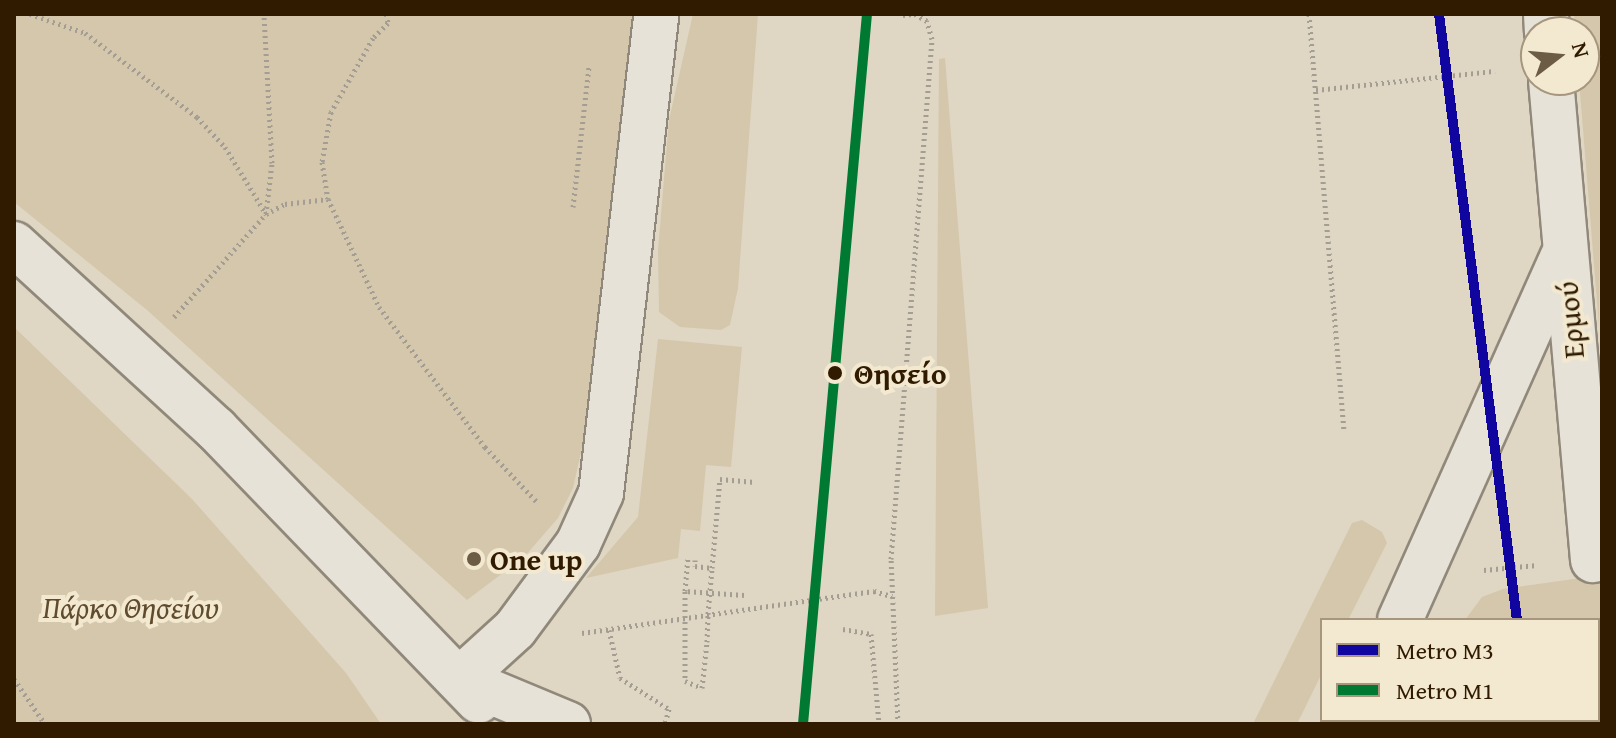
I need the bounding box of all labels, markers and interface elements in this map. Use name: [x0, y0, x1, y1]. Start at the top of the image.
north arrow: [1520, 16, 1600, 96]
text: N: [1564, 38, 1599, 61]
street label: Ερμού: [1549, 280, 1591, 360]
place label: Θησείο: [854, 355, 947, 391]
marker: Θησείο: [823, 361, 847, 385]
place label: One up: [490, 541, 582, 577]
marker: One up: [465, 550, 483, 568]
park label: Πάρκο Θησείου: [43, 589, 219, 625]
legend: [1320, 618, 1600, 722]
text: Metro Μ3: [1396, 633, 1494, 668]
text: Metro Μ1: [1396, 673, 1494, 708]

